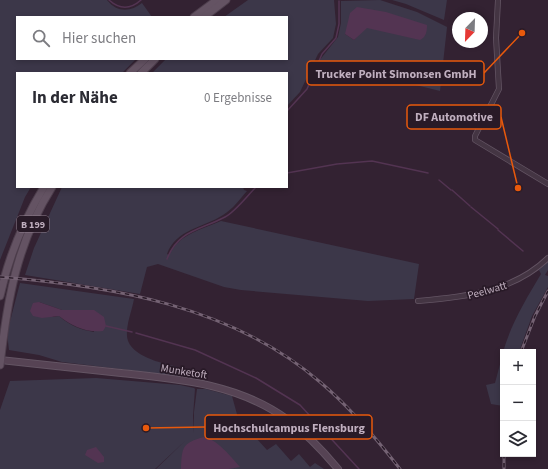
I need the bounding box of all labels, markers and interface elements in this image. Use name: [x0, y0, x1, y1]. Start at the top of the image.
north arrow: [452, 12, 488, 48]
search box: [16, 16, 288, 60]
icon: search: [30, 27, 52, 49]
text: Hier suchen: [62, 28, 136, 49]
callout: Trucker Point Simonsen GmbH: [307, 61, 484, 85]
text: Trucker Point Simonsen GmbH: [315, 66, 477, 83]
text: In der Nähe: [32, 86, 118, 110]
text: 0 Ergebnisse: [204, 89, 272, 107]
callout: DF Automotive: [407, 105, 501, 129]
text: DF Automotive: [415, 109, 493, 126]
road number: B 199: [17, 216, 49, 232]
street label: Peelwatt: [466, 278, 509, 303]
map controls: [500, 349, 536, 457]
button: +: [500, 349, 536, 385]
street label: Munketoft: [160, 360, 209, 383]
button: −: [500, 385, 536, 421]
callout: Hochschulcampus Flensburg: [205, 415, 372, 439]
text: Hochschulcampus Flensburg: [213, 420, 365, 437]
button: layers: [500, 421, 536, 457]

